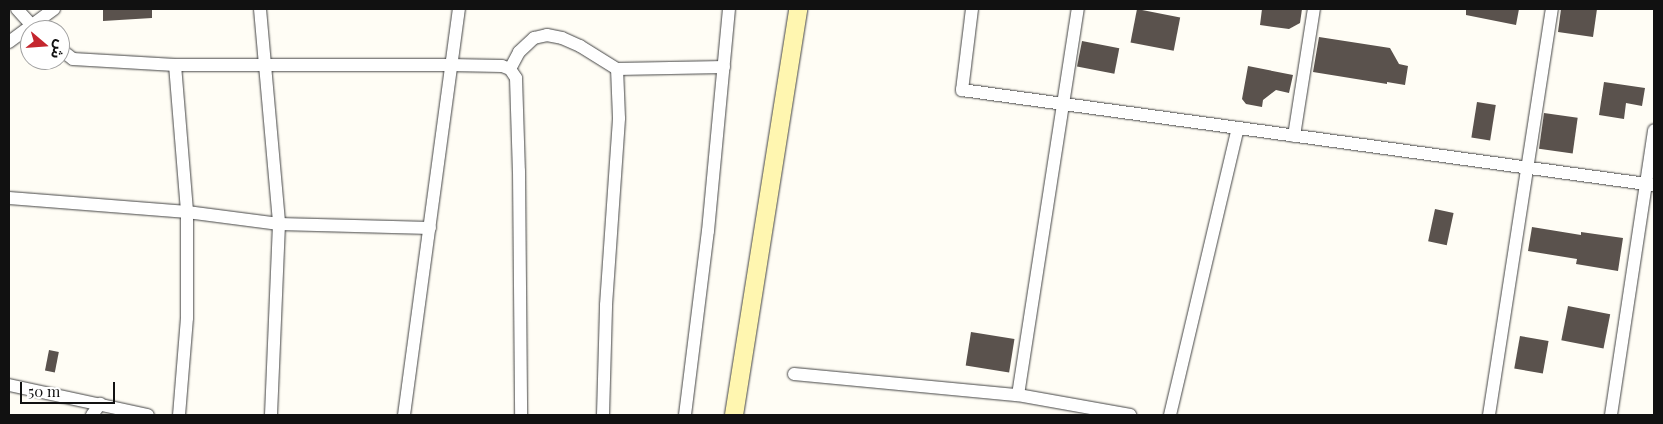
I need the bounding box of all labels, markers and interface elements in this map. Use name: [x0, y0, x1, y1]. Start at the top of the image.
north arrow: [20, 20, 70, 70]
text: ش: [47, 37, 71, 62]
scale bar: [22, 372, 118, 404]
text: 50 m: [28, 381, 60, 401]

